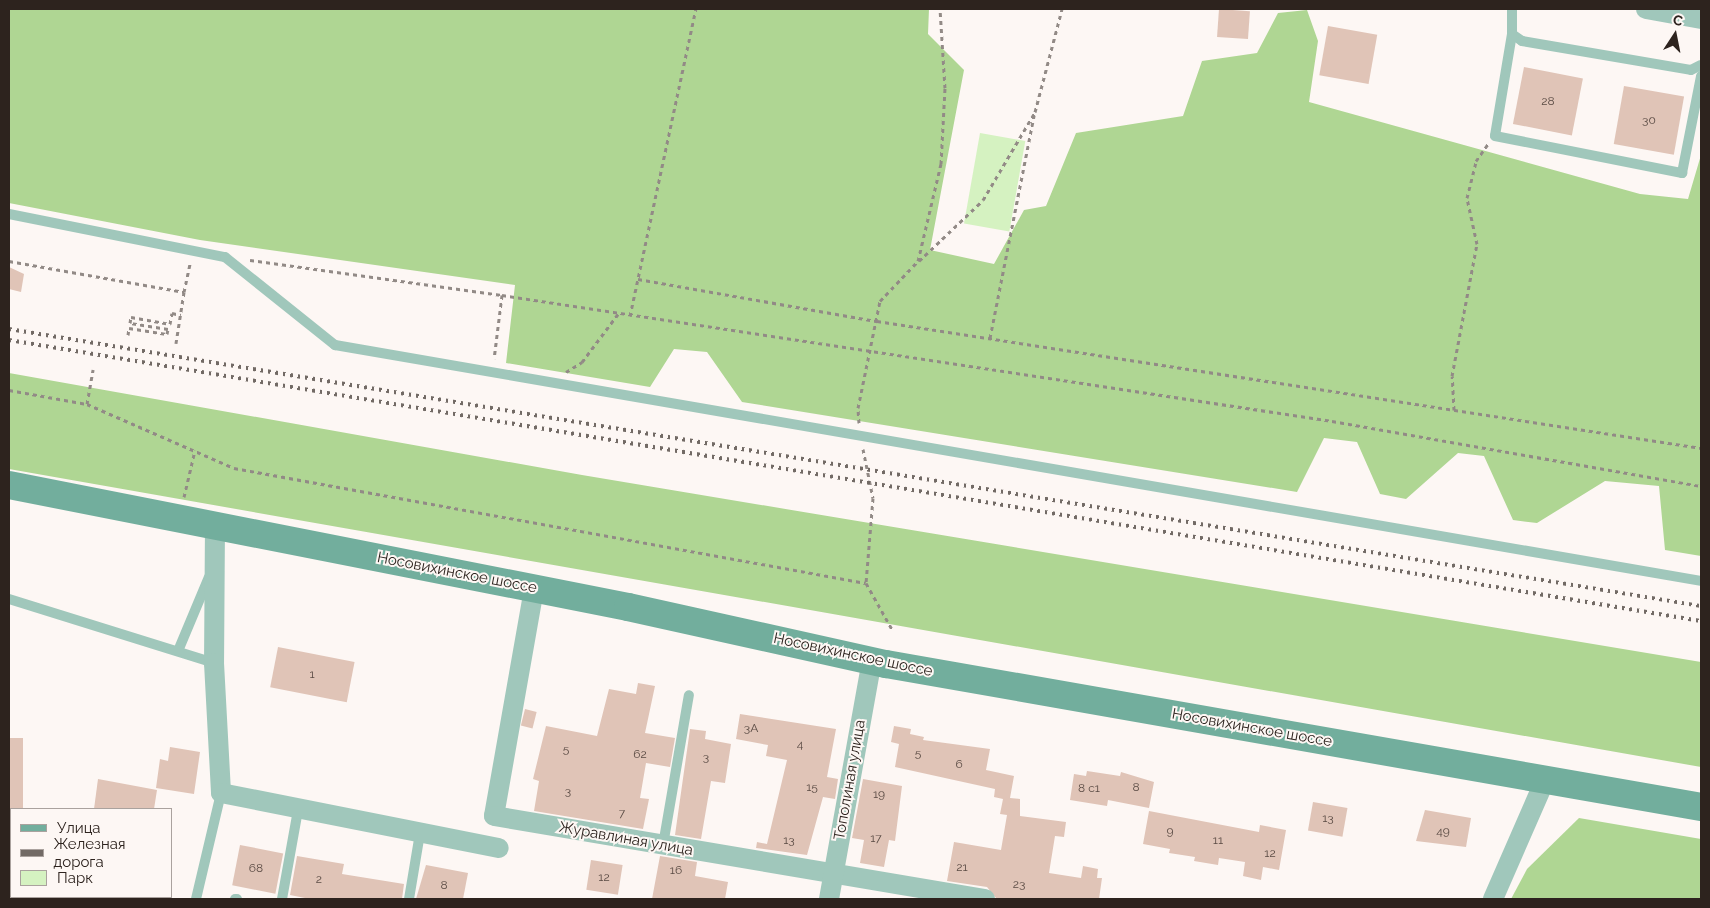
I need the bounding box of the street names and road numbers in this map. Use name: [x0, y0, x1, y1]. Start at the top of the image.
street label: Носовихинское шоссе: [376, 549, 538, 597]
street label: Носовихинское шоссе: [772, 629, 934, 681]
street label: Носовихинское шоссе: [1171, 705, 1333, 751]
street label: Тополиная улица: [831, 718, 869, 842]
street label: Журавлиная улица: [557, 818, 695, 860]

